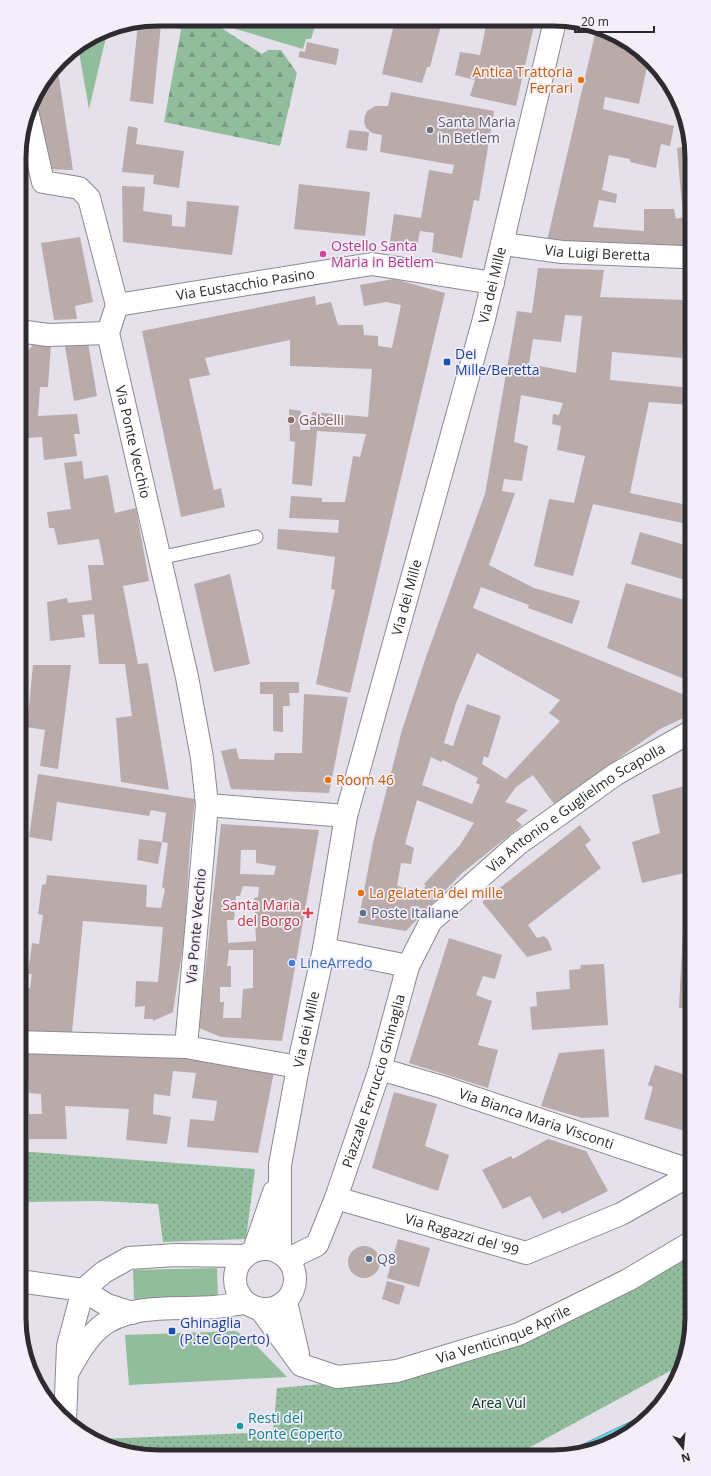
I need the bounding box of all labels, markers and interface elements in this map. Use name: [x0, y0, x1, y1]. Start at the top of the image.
scale bar: [575, 8, 654, 34]
text: 20 m: [581, 13, 609, 30]
place label: Antica Trattoria Ferrari: [472, 62, 573, 97]
marker: Antica Trattoria Ferrari: [576, 75, 586, 85]
place label: Santa Maria in Betlem: [438, 112, 516, 147]
marker: Santa Maria in Betlem: [425, 125, 435, 135]
place label: Ostello Santa Maria in Betlem: [331, 236, 434, 271]
street label: Via Luigi Beretta: [543, 240, 651, 265]
street label: Via dei Mille: [473, 245, 510, 325]
marker: Ostello Santa Maria in Betlem: [318, 249, 328, 259]
street label: Via Eustacchio Pasino: [175, 263, 316, 304]
place label: Dei Mille/Beretta: [455, 344, 539, 379]
marker: Dei Mille/Beretta: [442, 357, 452, 367]
street label: Via Ponte Vecchio: [111, 383, 156, 500]
place label: Gabelli: [299, 410, 344, 429]
marker: Gabelli: [286, 415, 296, 425]
street label: Via dei Mille: [387, 557, 426, 638]
street label: Via Antonio e Guglielmo Scapolla: [482, 738, 668, 876]
place label: Room 46: [336, 770, 394, 789]
marker: Room 46: [323, 775, 333, 785]
street label: Via Ponte Vecchio: [181, 868, 210, 984]
place label: La gelateria dei mille: [369, 883, 503, 902]
marker: La gelateria dei mille: [356, 888, 366, 898]
place label: Santa Maria del Borgo: [222, 895, 300, 930]
place label: Poste Italiane: [371, 903, 459, 922]
marker: Santa Maria del Borgo: [303, 908, 313, 918]
marker: Poste Italiane: [358, 908, 368, 918]
place label: LineArredo: [300, 953, 372, 972]
marker: LineArredo: [287, 958, 297, 968]
street label: Via dei Mille: [288, 989, 323, 1070]
street label: Piazzale Ferruccio Ghinaglia: [337, 992, 409, 1170]
street label: Via Bianca Maria Visconti: [456, 1083, 616, 1153]
street label: Via Ragazzi del '99: [403, 1208, 521, 1260]
place label: Q8: [377, 1249, 396, 1268]
marker: Q8: [364, 1254, 374, 1264]
street label: Via Venticinque Aprile: [434, 1300, 574, 1368]
place label: Ghinaglia (P.te Coperto): [180, 1313, 270, 1348]
marker: Ghinaglia (P.te Coperto): [167, 1326, 177, 1336]
park label: Area Vul: [472, 1393, 526, 1412]
place label: Resti del Ponte Coperto: [248, 1408, 343, 1443]
marker: Resti del Ponte Coperto: [235, 1421, 245, 1431]
north arrow: [663, 1428, 703, 1468]
text: N: [680, 1450, 692, 1467]

